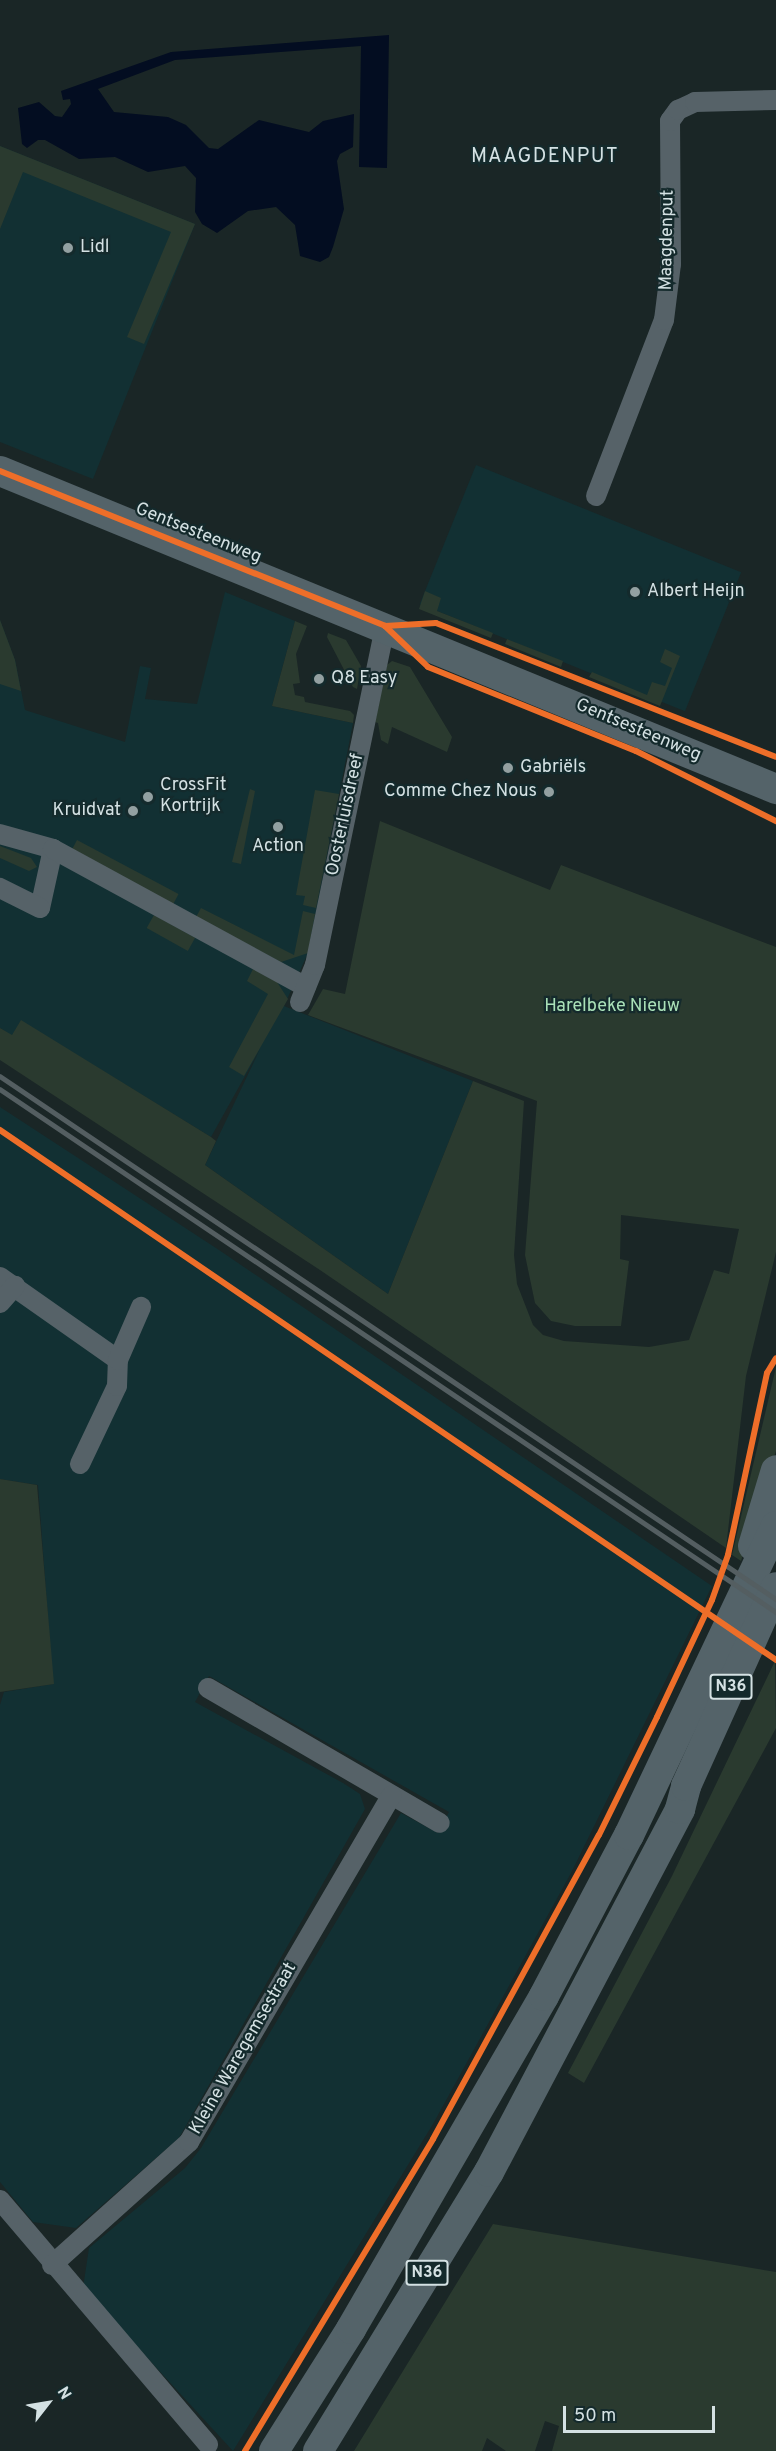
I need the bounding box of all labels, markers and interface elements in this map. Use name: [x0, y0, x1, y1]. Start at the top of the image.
district label: MAAGDENPUT: [471, 145, 619, 169]
street label: Maagdenput: [656, 189, 680, 291]
place label: Lidl: [80, 237, 109, 259]
marker: Lidl: [61, 241, 75, 255]
street label: Gentsesteenweg: [132, 499, 264, 569]
place label: Albert Heijn: [647, 581, 745, 603]
marker: Albert Heijn: [628, 585, 642, 599]
place label: Q8 Easy: [331, 668, 397, 690]
marker: Q8 Easy: [312, 672, 326, 686]
street label: Gentsesteenweg: [572, 695, 704, 767]
street label: Oosterluisdreef: [323, 752, 369, 878]
place label: Gabriëls: [520, 757, 586, 779]
marker: Gabriëls: [501, 761, 515, 775]
place label: CrossFit Kortrijk: [160, 776, 226, 818]
place label: Comme Chez Nous: [384, 781, 537, 803]
marker: Comme Chez Nous: [542, 785, 556, 799]
marker: CrossFit Kortrijk: [141, 790, 155, 804]
place label: Kruidvat: [53, 800, 121, 822]
marker: Kruidvat: [126, 804, 140, 818]
marker: Action: [271, 820, 285, 834]
place label: Action: [252, 836, 304, 858]
park label: Harelbeke Nieuw: [544, 996, 680, 1018]
road number: N36: [708, 1674, 754, 1700]
street label: Kleine Waregemsestraat: [186, 1959, 302, 2139]
road number: N36: [404, 2260, 450, 2286]
north arrow: [18, 2373, 78, 2433]
text: N: [52, 2384, 75, 2404]
scale bar: [566, 2394, 718, 2432]
text: 50 m: [574, 2405, 616, 2428]

